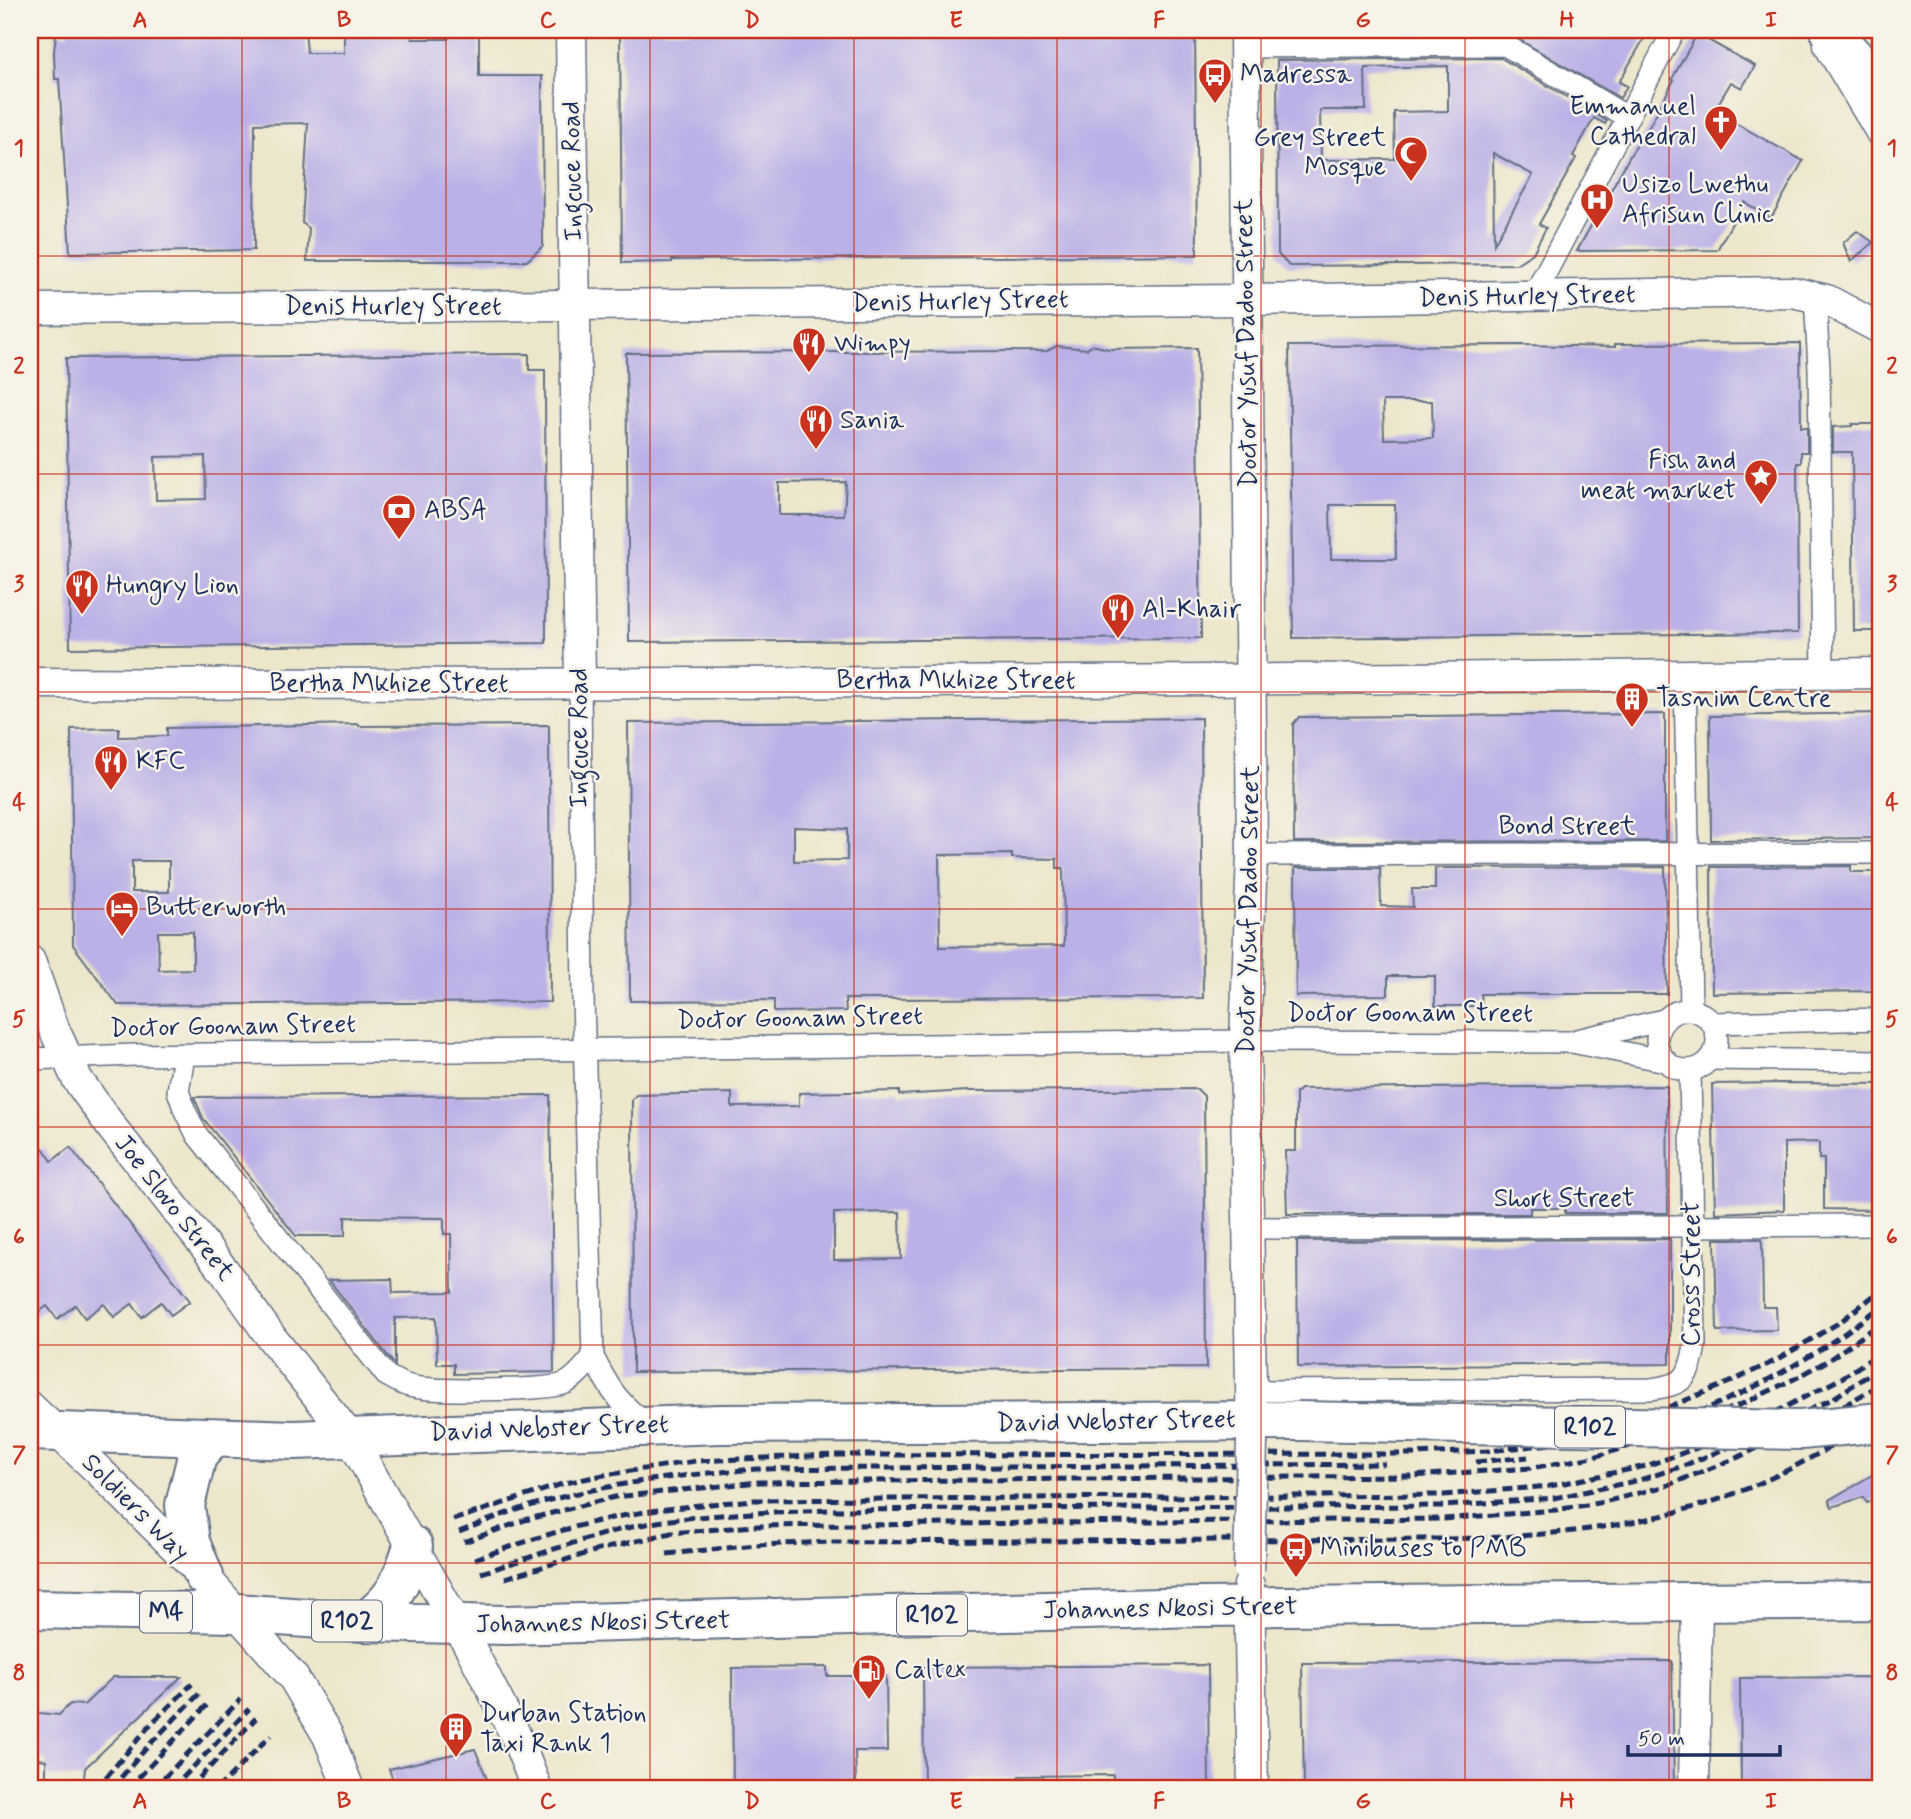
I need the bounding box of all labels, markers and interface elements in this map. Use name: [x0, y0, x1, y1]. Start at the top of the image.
text: A: [132, 6, 148, 36]
text: B: [337, 6, 352, 36]
text: C: [540, 6, 557, 36]
text: D: [744, 6, 760, 36]
text: E: [949, 6, 963, 36]
text: F: [1153, 6, 1165, 36]
text: G: [1355, 6, 1371, 36]
text: H: [1559, 6, 1575, 36]
text: I: [1765, 6, 1777, 36]
bus stop icon: Madressa: [1196, 56, 1234, 105]
place label: Madressa: [1240, 58, 1352, 92]
place label: Emmanuel Cathedral: [1569, 90, 1696, 154]
street label: Ingcuce Road: [555, 101, 594, 241]
church icon: Emmanuel Cathedral: [1702, 103, 1740, 152]
place label: Grey Street Mosque: [1253, 121, 1386, 185]
text: 1: [14, 134, 24, 164]
mosque icon: Grey Street Mosque: [1392, 134, 1430, 183]
text: 1: [1887, 134, 1897, 164]
place label: Usizo Lwethu Afrisun Clinic: [1622, 168, 1774, 232]
hospital icon: Usizo Lwethu Afrisun Clinic: [1578, 181, 1616, 230]
street label: Doctor Yusuf Dadoo Street: [1227, 198, 1267, 488]
street label: Denis Hurley Street: [1418, 278, 1636, 316]
street label: Denis Hurley Street: [851, 283, 1069, 321]
street label: Denis Hurley Street: [284, 290, 502, 324]
restaurant icon: Wimpy: [790, 325, 828, 374]
place label: Wimpy: [834, 327, 911, 361]
text: 2: [13, 352, 25, 382]
text: 2: [1886, 352, 1898, 382]
restaurant icon: Sania: [797, 402, 835, 451]
place label: Sania: [840, 404, 904, 438]
place label: Fish and meat market: [1581, 444, 1736, 508]
place icon: Fish and meat market: [1742, 457, 1780, 506]
bank icon: ABSA: [380, 492, 418, 541]
place label: ABSA: [424, 494, 487, 528]
restaurant icon: Hungry Lion: [63, 567, 101, 616]
place label: Hungry Lion: [106, 569, 239, 605]
text: 3: [14, 570, 25, 600]
text: 3: [1887, 570, 1898, 600]
restaurant icon: Al-Khair: [1099, 591, 1137, 640]
place label: Al-Khair: [1142, 593, 1242, 627]
street label: Bertha Mkhize Street: [837, 664, 1075, 698]
street label: Bertha Mkhize Street: [270, 667, 508, 701]
street label: Ingcuce Road: [563, 668, 600, 808]
building icon: Tasnim Centre: [1613, 680, 1651, 729]
place label: Tasnim Centre: [1656, 682, 1831, 716]
restaurant icon: KFC: [92, 743, 130, 792]
place label: KFC: [136, 745, 185, 779]
street label: Doctor Yusuf Dadoo Street: [1229, 765, 1269, 1055]
text: 4: [12, 788, 26, 818]
text: 4: [1885, 788, 1899, 818]
street label: Bond Street: [1498, 810, 1636, 844]
hotel icon: Butterworth: [103, 889, 141, 938]
place label: Butterworth: [146, 891, 286, 925]
street label: Doctor Goonam Street: [1287, 997, 1533, 1031]
street label: Doctor Goonam Street: [677, 1000, 923, 1038]
text: 5: [12, 1005, 26, 1035]
text: 5: [1885, 1005, 1899, 1035]
street label: Doctor Goonam Street: [110, 1008, 356, 1046]
street label: Joe Slovo Street: [106, 1128, 242, 1288]
street label: Short Street: [1494, 1182, 1634, 1216]
street label: Cross Street: [1675, 1201, 1709, 1347]
text: 6: [13, 1223, 25, 1253]
text: 6: [1886, 1223, 1898, 1253]
street label: David Webster Street: [996, 1403, 1236, 1441]
road number: R102: [1555, 1406, 1625, 1448]
street label: David Webster Street: [429, 1408, 669, 1450]
text: 7: [12, 1441, 26, 1471]
text: 7: [1885, 1441, 1899, 1471]
street label: Soldiers Way: [74, 1447, 196, 1569]
bus stop icon: Minibuses to PMB: [1277, 1530, 1315, 1579]
place label: Minibuses to PMB: [1320, 1532, 1527, 1566]
street label: Johannes Nkosi Street: [1042, 1590, 1298, 1628]
road number: M4: [140, 1592, 192, 1632]
road number: R102: [897, 1595, 967, 1636]
road number: R102: [312, 1601, 382, 1642]
street label: Johannes Nkosi Street: [475, 1604, 731, 1642]
fuel station icon: Caltex: [850, 1652, 888, 1701]
place label: Caltex: [894, 1654, 966, 1688]
text: 8: [13, 1659, 25, 1689]
text: 8: [1886, 1659, 1898, 1689]
place label: Durban Station Taxi Rank 1: [480, 1697, 647, 1761]
building icon: Durban Station Taxi Rank 1: [437, 1710, 475, 1759]
scale bar: [1628, 1714, 1780, 1758]
text: 50 m: [1638, 1725, 1685, 1753]
text: A: [132, 1787, 148, 1817]
text: B: [337, 1787, 352, 1817]
text: C: [540, 1787, 557, 1817]
text: D: [744, 1787, 760, 1817]
text: E: [949, 1787, 963, 1817]
text: F: [1153, 1787, 1165, 1817]
text: G: [1355, 1787, 1371, 1817]
text: H: [1559, 1787, 1575, 1817]
text: I: [1765, 1787, 1777, 1817]

